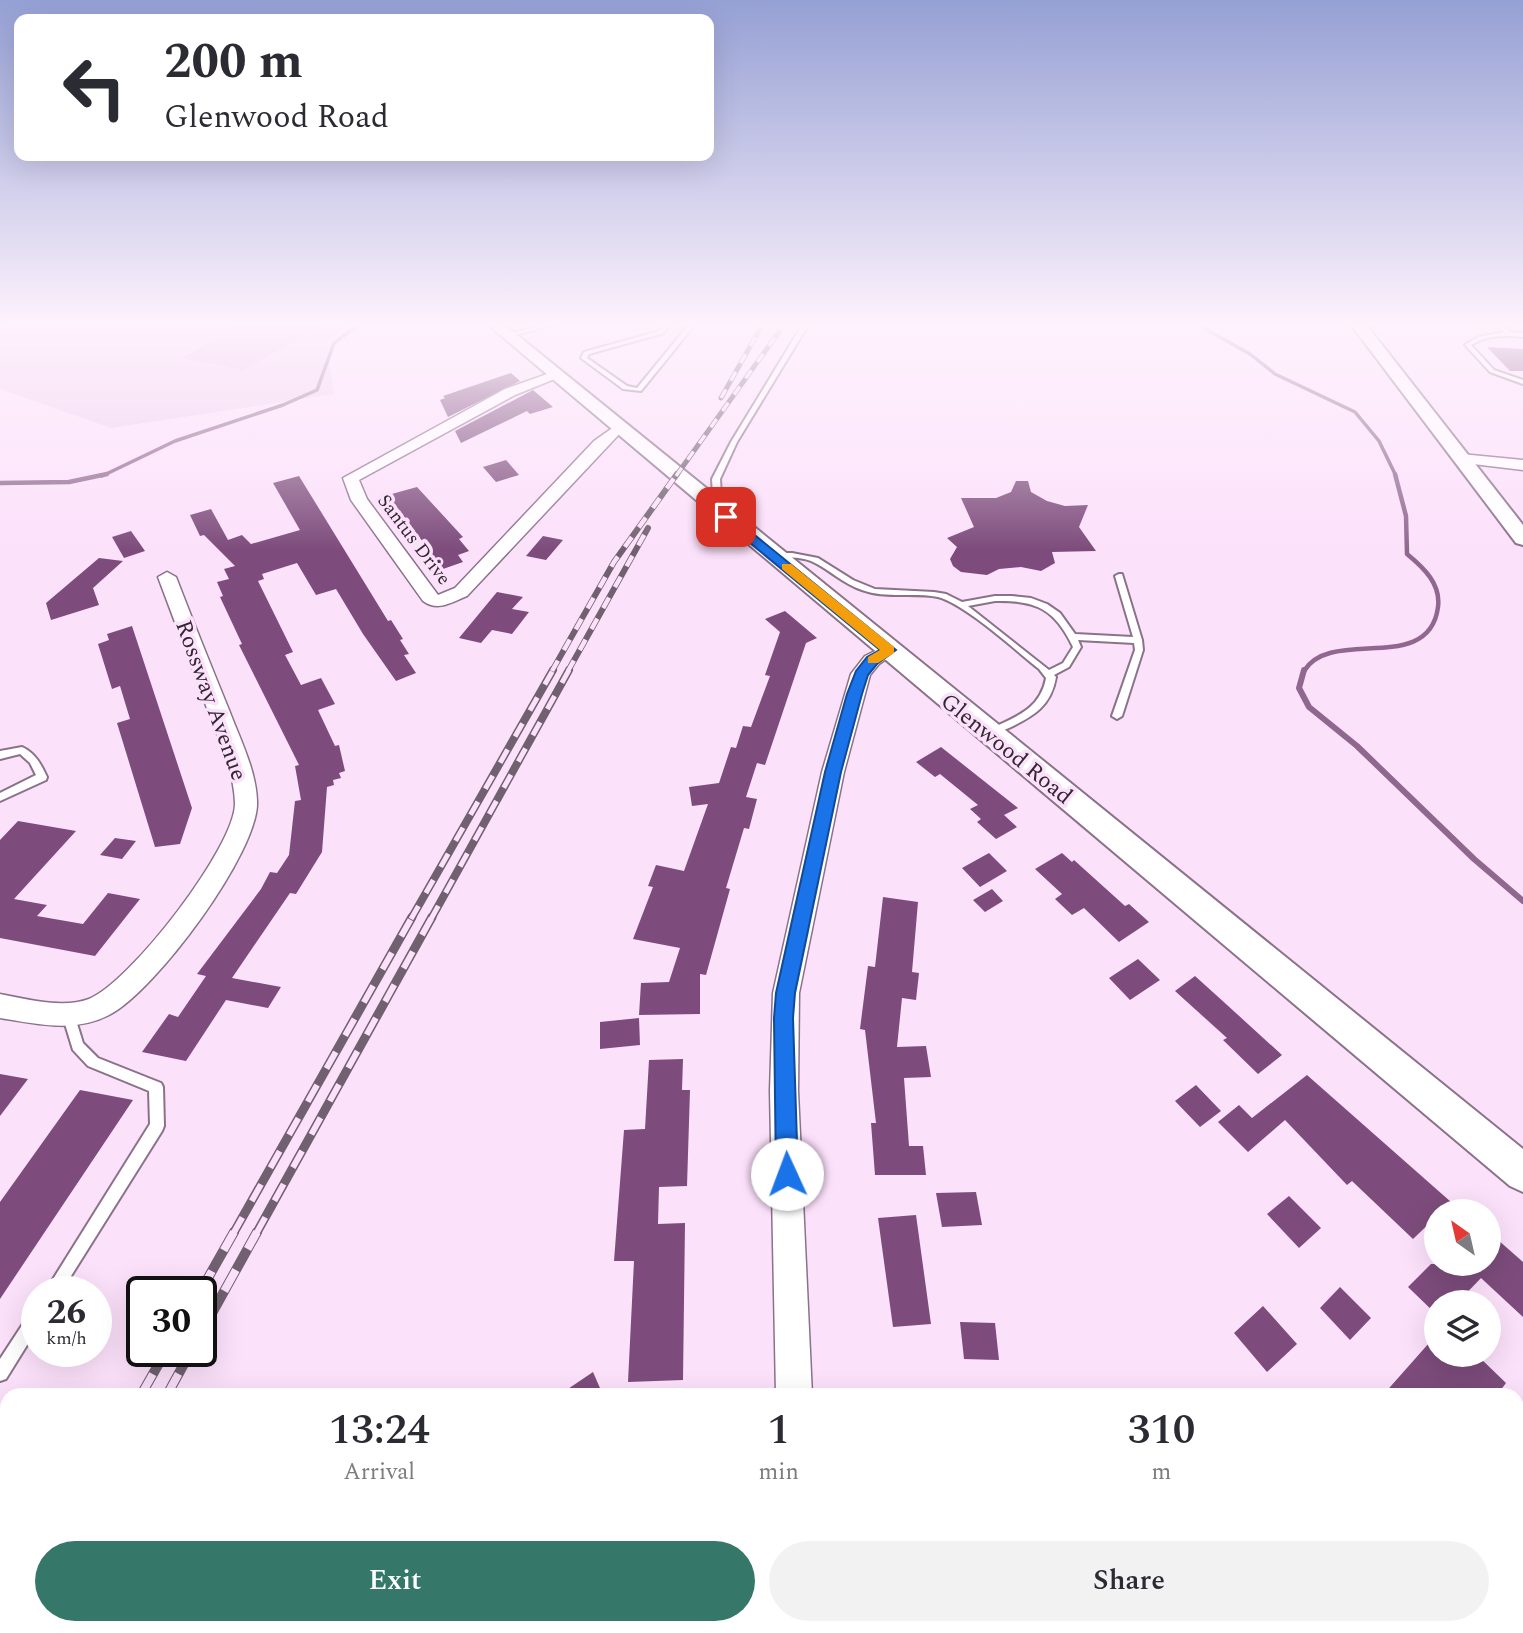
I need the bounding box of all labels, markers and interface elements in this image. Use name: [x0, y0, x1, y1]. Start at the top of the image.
text: 200 m: [164, 25, 303, 100]
icon: left: [49, 42, 140, 133]
text: Glenwood Road: [164, 93, 389, 142]
pin: [696, 487, 756, 547]
street label: Santus Drive: [370, 488, 458, 592]
icon: arrive: [707, 498, 745, 536]
street label: Rossway Avenue: [165, 615, 256, 786]
street label: Glenwood Road: [932, 685, 1080, 814]
position arrow: [750, 1137, 824, 1211]
north arrow: [1424, 1199, 1502, 1276]
map controls: [1424, 1199, 1501, 1367]
speed limit sign: 30: [126, 1276, 217, 1367]
text: 26: [47, 1286, 86, 1339]
button: layers: [1424, 1290, 1501, 1367]
text: km/h: [46, 1325, 87, 1352]
text: 13:24: [329, 1399, 430, 1462]
text: 1: [767, 1399, 790, 1462]
text: 310: [1128, 1399, 1195, 1462]
text: Arrival: [343, 1455, 415, 1490]
text: min: [759, 1455, 799, 1490]
text: m: [1152, 1455, 1171, 1490]
button: Exit: [35, 1541, 755, 1621]
button: Share: [769, 1541, 1489, 1621]

